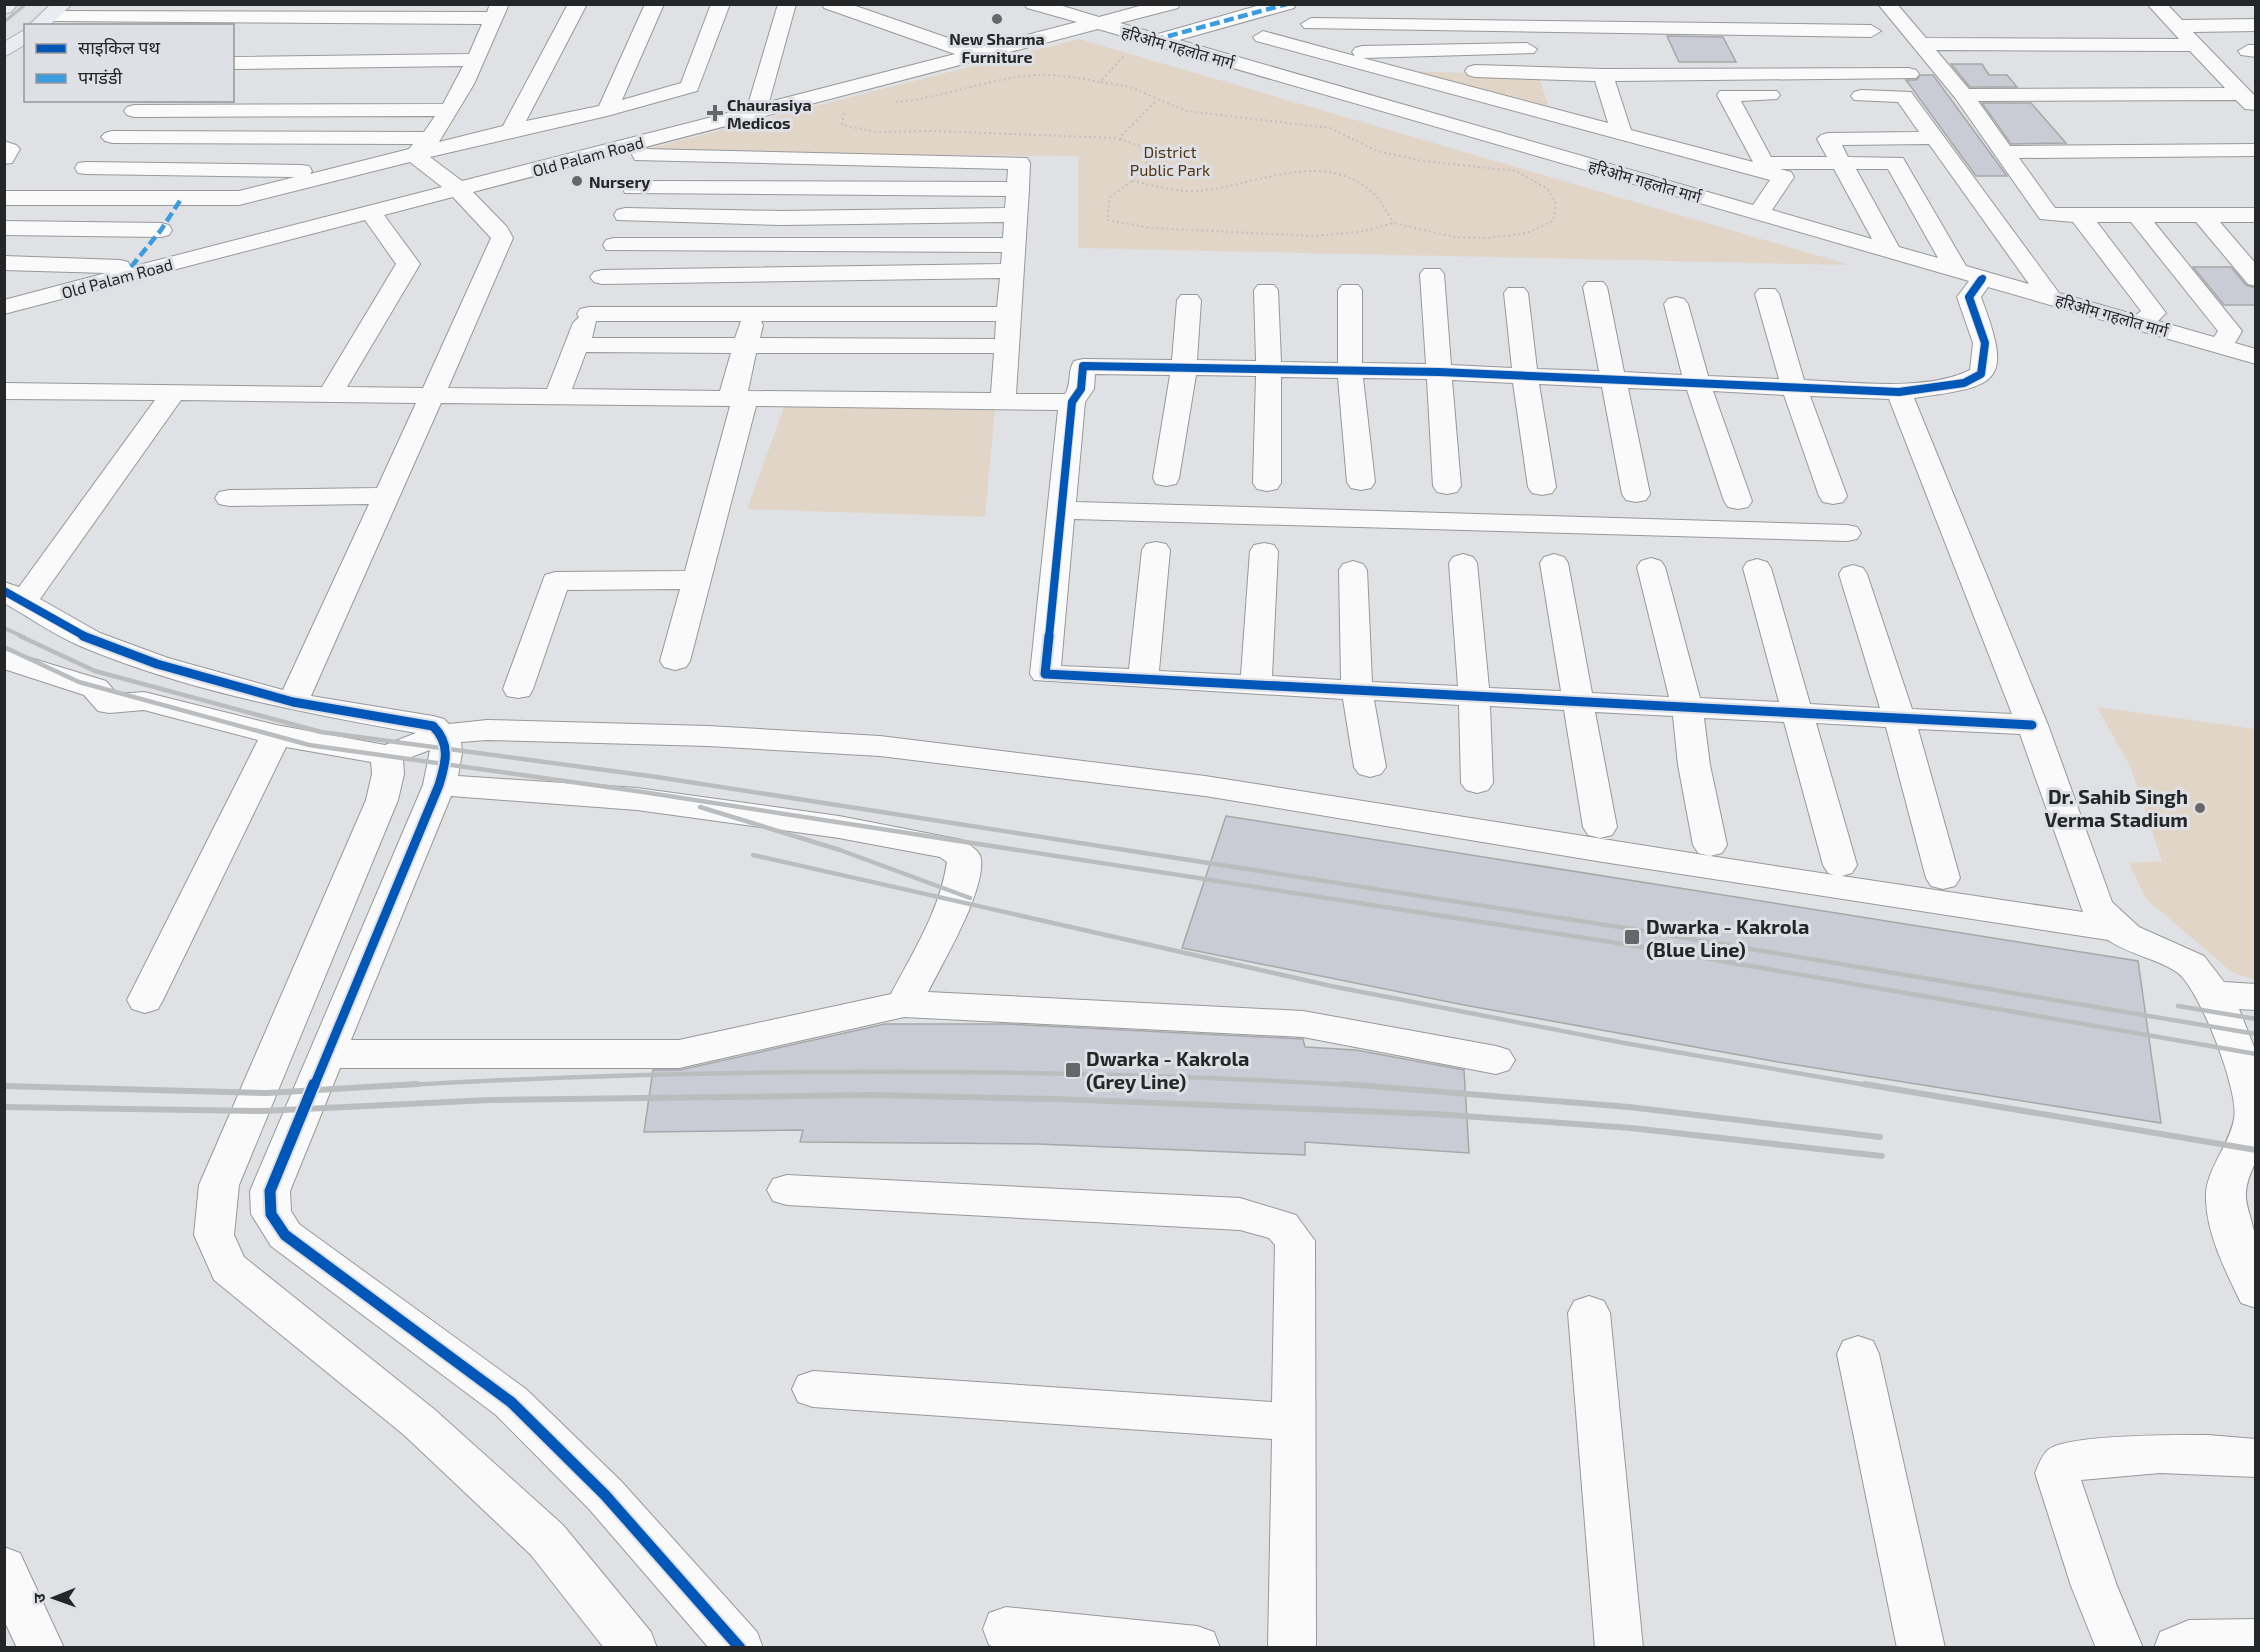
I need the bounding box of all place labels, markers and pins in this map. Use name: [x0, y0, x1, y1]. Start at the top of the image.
marker: New Sharma Furniture: [990, 12, 1004, 26]
place label: New Sharma Furniture: [949, 29, 1045, 66]
place label: Chaurasiya Medicos: [727, 95, 812, 132]
marker: Chaurasiya Medicos: [708, 106, 722, 120]
place label: Nursery: [589, 172, 650, 192]
marker: Nursery: [570, 174, 584, 188]
place label: Dr. Sahib Singh Verma Stadium: [2045, 784, 2188, 831]
marker: Dr. Sahib Singh Verma Stadium: [2193, 801, 2207, 815]
place label: Dwarka - Kakrola (Blue Line): [1646, 914, 1809, 961]
marker: Dwarka - Kakrola (Blue Line): [1623, 928, 1641, 946]
place label: Dwarka - Kakrola (Grey Line): [1086, 1046, 1249, 1094]
marker: Dwarka - Kakrola (Grey Line): [1064, 1061, 1082, 1079]

